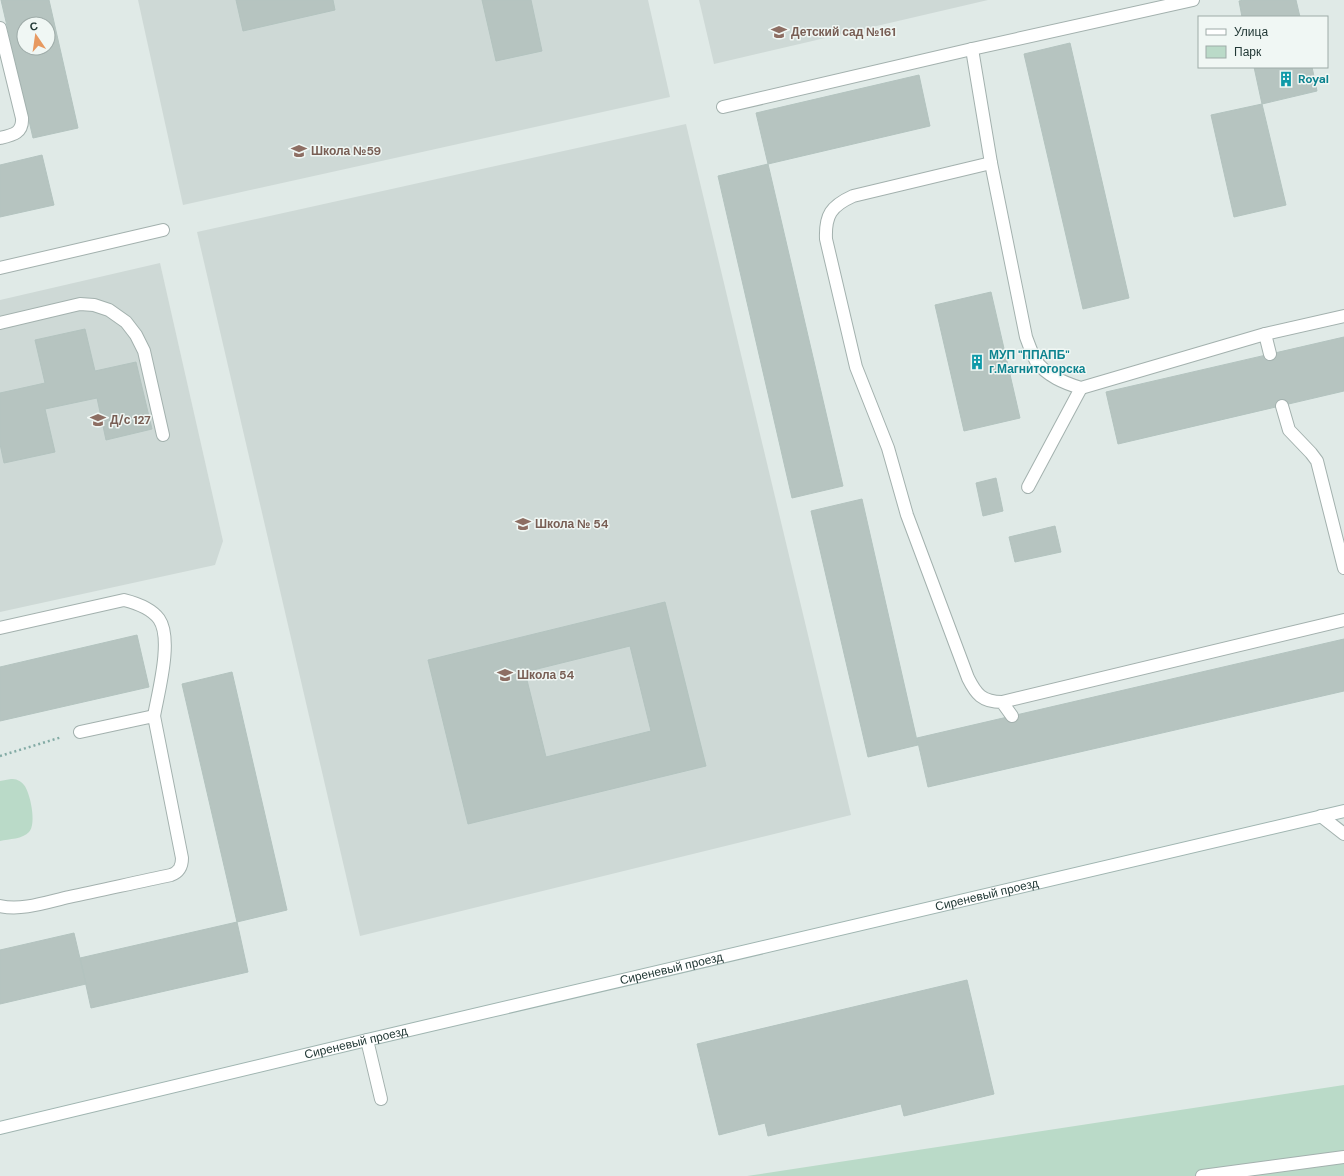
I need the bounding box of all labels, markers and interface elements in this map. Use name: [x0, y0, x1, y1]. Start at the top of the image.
north arrow: [16, 16, 56, 56]
legend: [1198, 16, 1328, 68]
text: С: [28, 19, 39, 34]
school or university icon: Детский сад №161: [770, 23, 788, 41]
place label: Детский сад №161: [791, 24, 896, 40]
text: Улица: [1234, 24, 1268, 40]
text: Парк: [1234, 44, 1262, 60]
building icon: Royal: [1277, 70, 1295, 88]
place label: Royal: [1298, 71, 1329, 87]
school or university icon: Школа №59: [290, 142, 308, 160]
place label: Школа №59: [311, 143, 382, 159]
place label: МУП "ППАПБ" г.Магнитогорска: [989, 347, 1086, 377]
building icon: МУП "ППАПБ" г.Магнитогорска: [968, 353, 986, 371]
school or university icon: Д/с 127: [89, 411, 107, 429]
place label: Д/с 127: [110, 412, 151, 428]
school or university icon: Школа № 54: [514, 515, 532, 533]
place label: Школа № 54: [535, 516, 609, 532]
school or university icon: Школа 54: [496, 666, 514, 684]
place label: Школа 54: [517, 667, 575, 683]
street label: Сиреневый проезд: [934, 875, 1040, 915]
street label: Сиреневый проезд: [618, 949, 725, 988]
street label: Сиреневый проезд: [303, 1023, 409, 1063]

